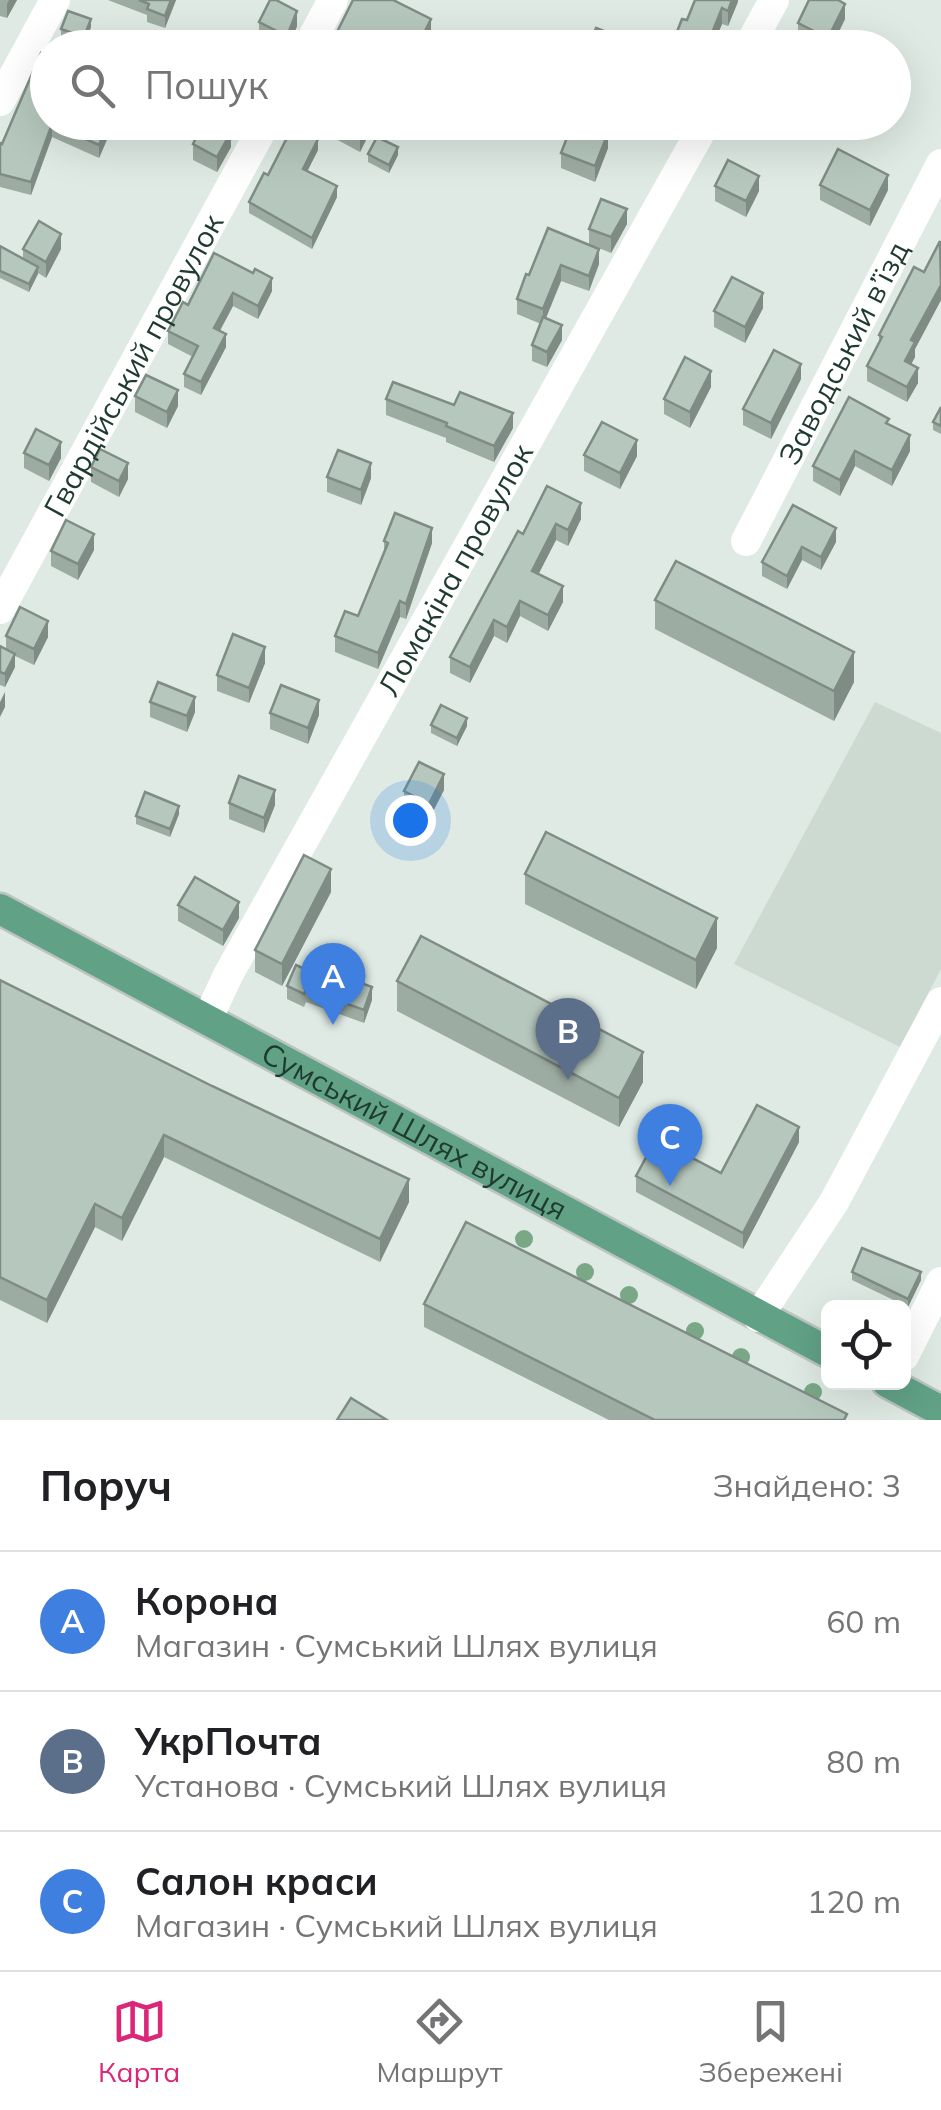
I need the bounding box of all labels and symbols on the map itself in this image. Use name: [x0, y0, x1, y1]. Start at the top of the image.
street label: Гвардійський провулок: [35, 206, 232, 523]
street label: Заводський в’їзд: [770, 234, 917, 471]
street label: Ломакіна провулок: [369, 436, 541, 703]
your location: [385, 795, 436, 846]
pin: A: [300, 942, 366, 1025]
pin: B: [536, 998, 600, 1080]
street label: Сумський Шлях вулиця: [255, 1034, 574, 1228]
pin: C: [638, 1104, 702, 1186]

